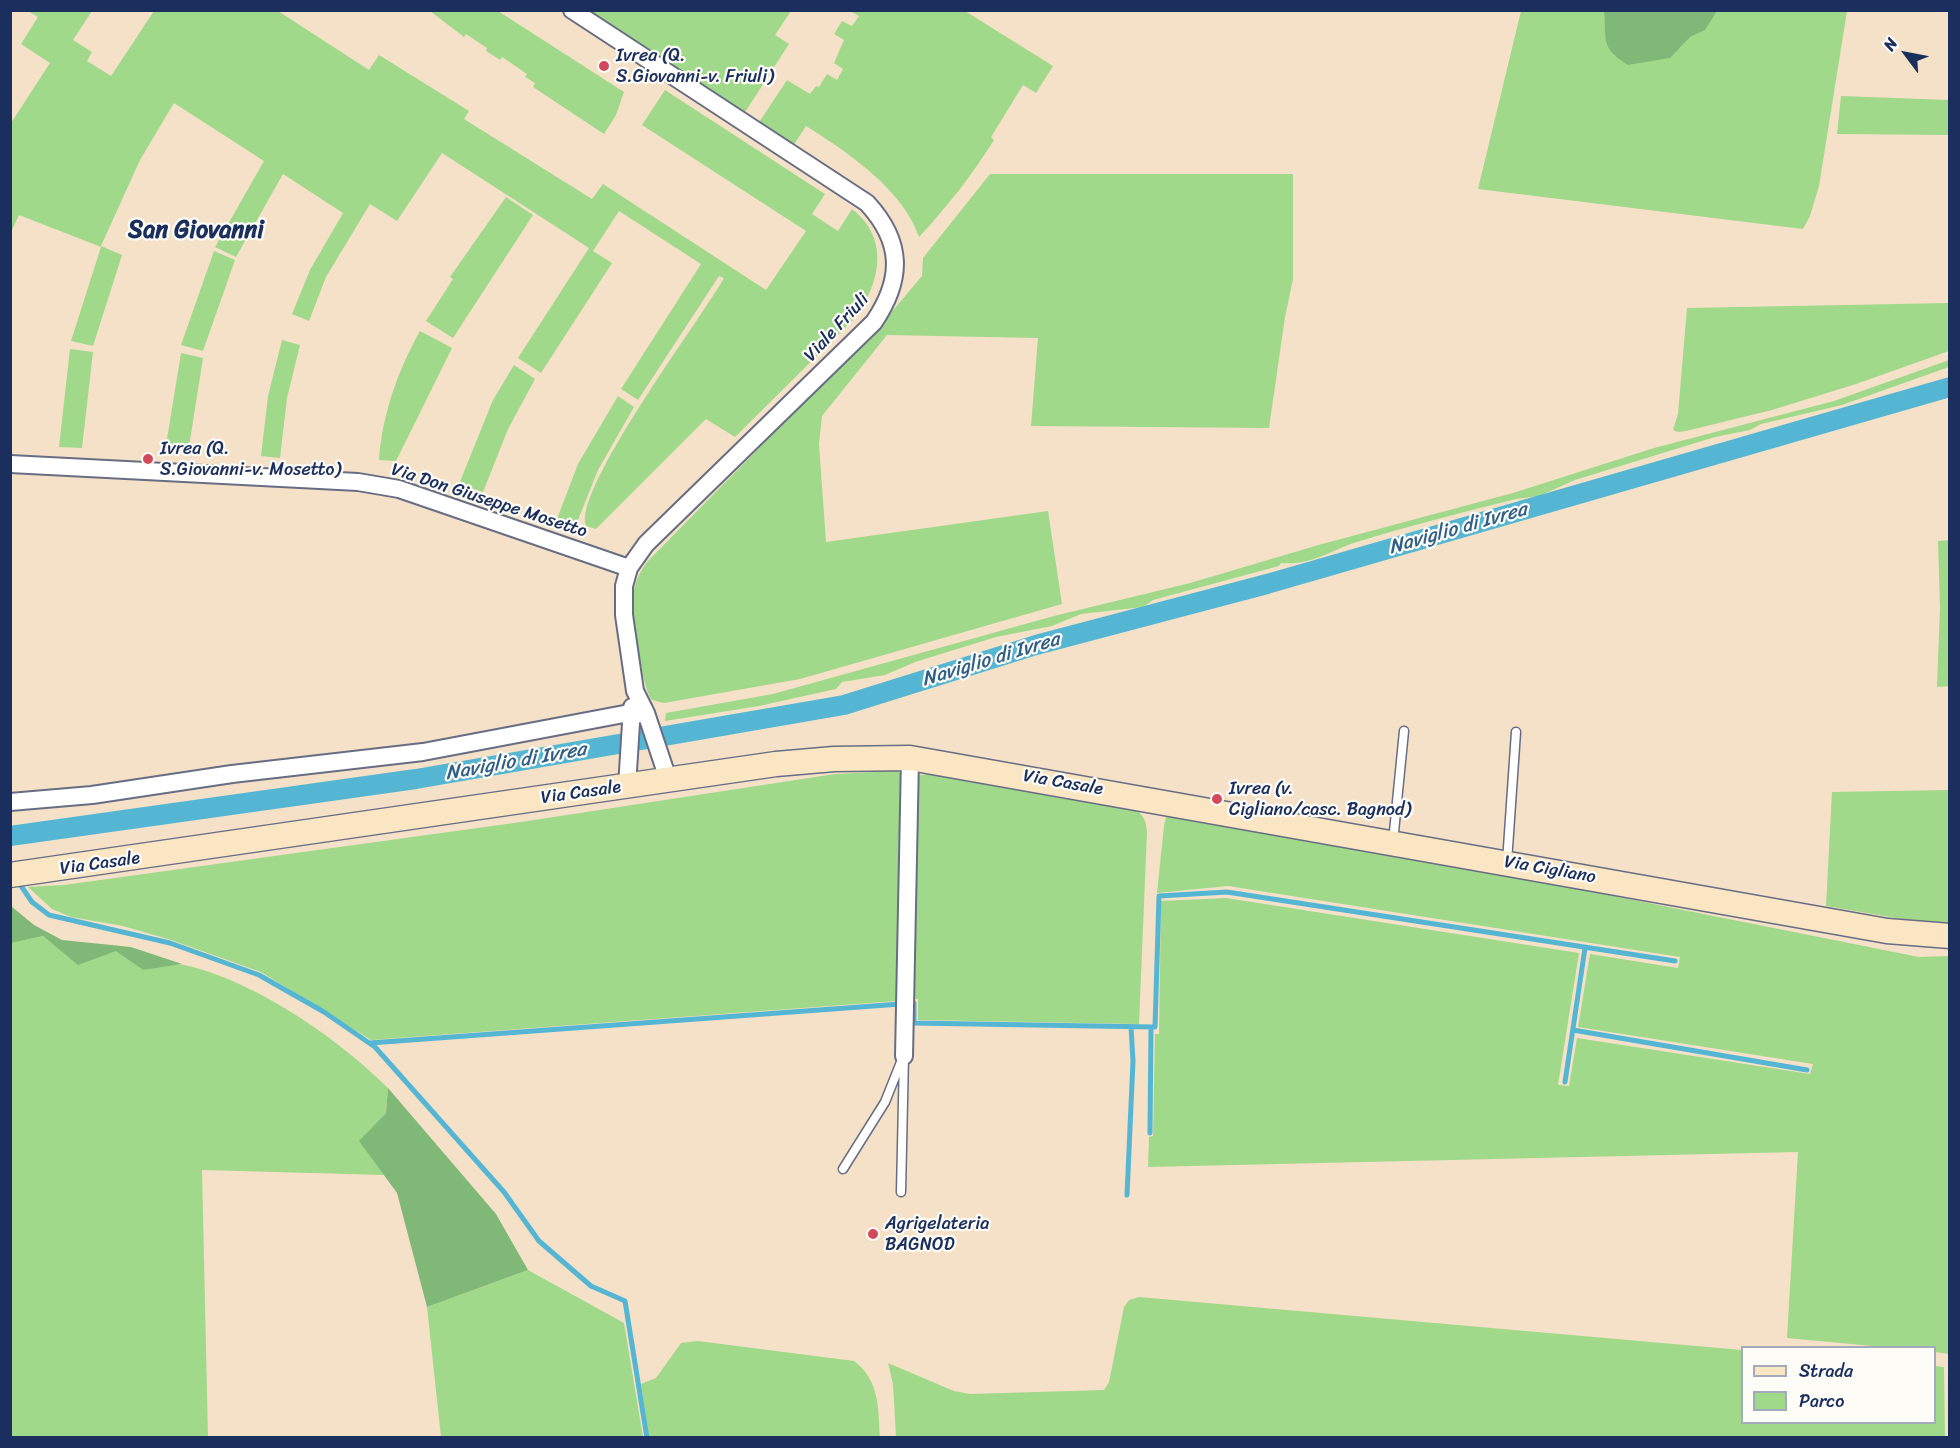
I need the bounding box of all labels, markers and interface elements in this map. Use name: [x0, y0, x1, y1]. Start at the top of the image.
north arrow: [1876, 24, 1936, 84]
text: N: [1875, 32, 1906, 57]
place label: Ivrea (Q. S.Giovanni-v. Friuli): [616, 45, 774, 88]
marker: Ivrea (Q. S.Giovanni-v. Friuli): [597, 59, 611, 73]
district label: San Giovanni: [128, 217, 264, 245]
street label: Viale Friuli: [800, 290, 874, 366]
place label: Ivrea (Q. S.Giovanni-v. Mosetto): [160, 438, 341, 480]
marker: Ivrea (Q. S.Giovanni-v. Mosetto): [141, 452, 155, 466]
street label: Via Don Giuseppe Mosetto: [388, 459, 590, 543]
water label: Naviglio di Ivrea: [1386, 498, 1530, 560]
water label: Naviglio di Ivrea: [919, 628, 1063, 692]
water label: Naviglio di Ivrea: [444, 738, 588, 786]
street label: Via Casale: [1021, 765, 1105, 801]
street label: Via Casale: [540, 777, 622, 809]
place label: Ivrea (v. Cigliano/casc. Bagnod): [1229, 778, 1411, 820]
marker: Ivrea (v. Cigliano/casc. Bagnod): [1210, 792, 1224, 806]
street label: Via Casale: [59, 848, 141, 880]
street label: Via Cigliano: [1502, 851, 1598, 889]
place label: Agrigelateria BAGNOD: [885, 1213, 989, 1256]
marker: Agrigelateria BAGNOD: [866, 1227, 880, 1241]
legend: [1741, 1346, 1936, 1424]
text: Strada: [1799, 1355, 1853, 1387]
text: Parco: [1799, 1385, 1844, 1417]

